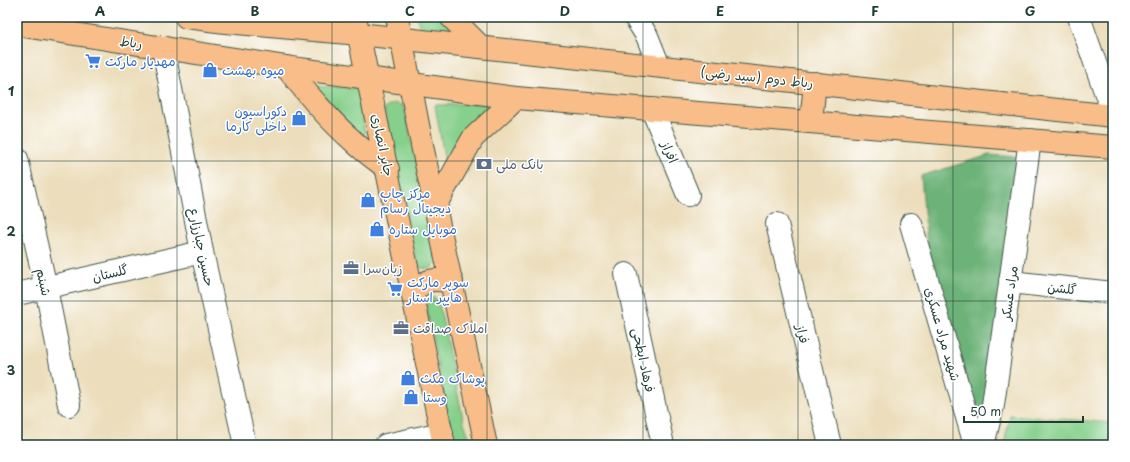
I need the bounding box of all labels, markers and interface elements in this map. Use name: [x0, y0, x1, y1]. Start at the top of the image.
text: A: [95, 1, 105, 20]
text: B: [251, 1, 260, 20]
text: C: [405, 1, 415, 20]
text: D: [560, 1, 570, 20]
text: E: [716, 1, 724, 20]
text: F: [871, 1, 879, 20]
text: G: [1025, 1, 1035, 20]
street label: رباط: [118, 30, 144, 53]
place label: مهدیار مارکت: [105, 51, 176, 70]
supermarket icon: مهدیار مارکت: [84, 52, 102, 70]
place label: میوه بهشت: [222, 60, 284, 79]
shop icon: میوه بهشت: [201, 61, 219, 79]
street label: رباط دوم (سید رضی): [700, 61, 814, 94]
text: 1: [8, 81, 14, 100]
place label: دکوراسیون داخلی کارما: [226, 101, 287, 136]
shop icon: دکوراسیون داخلی کارما: [290, 109, 308, 127]
street label: جابر انصاری: [368, 112, 399, 178]
street label: افراز: [657, 137, 684, 166]
place label: بانک ملی: [496, 154, 543, 174]
bank icon: بانک ملی: [475, 155, 493, 173]
place label: مرکز چاپ دیجیتال رسام: [380, 183, 451, 219]
shop icon: مرکز چاپ دیجیتال رسام: [359, 191, 377, 209]
street label: حسین جبارزارع: [184, 206, 220, 288]
place label: موبایل ستاره: [389, 219, 457, 238]
shop icon: موبایل ستاره: [368, 220, 386, 238]
text: 2: [6, 221, 16, 240]
place label: زبان‌سرا: [363, 258, 403, 277]
street label: گلستان: [90, 259, 130, 286]
office icon: زبان‌سرا: [342, 259, 360, 277]
street label: مراد عسکر: [995, 264, 1022, 322]
street label: شبنم: [30, 266, 57, 298]
place label: سوپر مارکت هایپر استار: [406, 272, 469, 306]
street label: گلشن: [1047, 277, 1078, 299]
supermarket icon: سوپر مارکت هایپر استار: [386, 280, 404, 298]
street label: شهید مراد عسکری: [921, 285, 966, 383]
place label: املاک صداقت: [413, 318, 488, 337]
office icon: املاک صداقت: [392, 319, 410, 337]
street label: فراز: [792, 322, 815, 345]
street label: فرهاد ابطحی: [627, 326, 661, 394]
text: 3: [7, 360, 16, 379]
place label: پوشاک مکث: [420, 368, 485, 387]
shop icon: پوشاک مکث: [399, 369, 417, 387]
place label: وستا: [423, 387, 447, 406]
shop icon: وستا: [402, 388, 420, 406]
scale bar: [964, 398, 1083, 424]
text: 50 m: [970, 402, 1001, 420]

